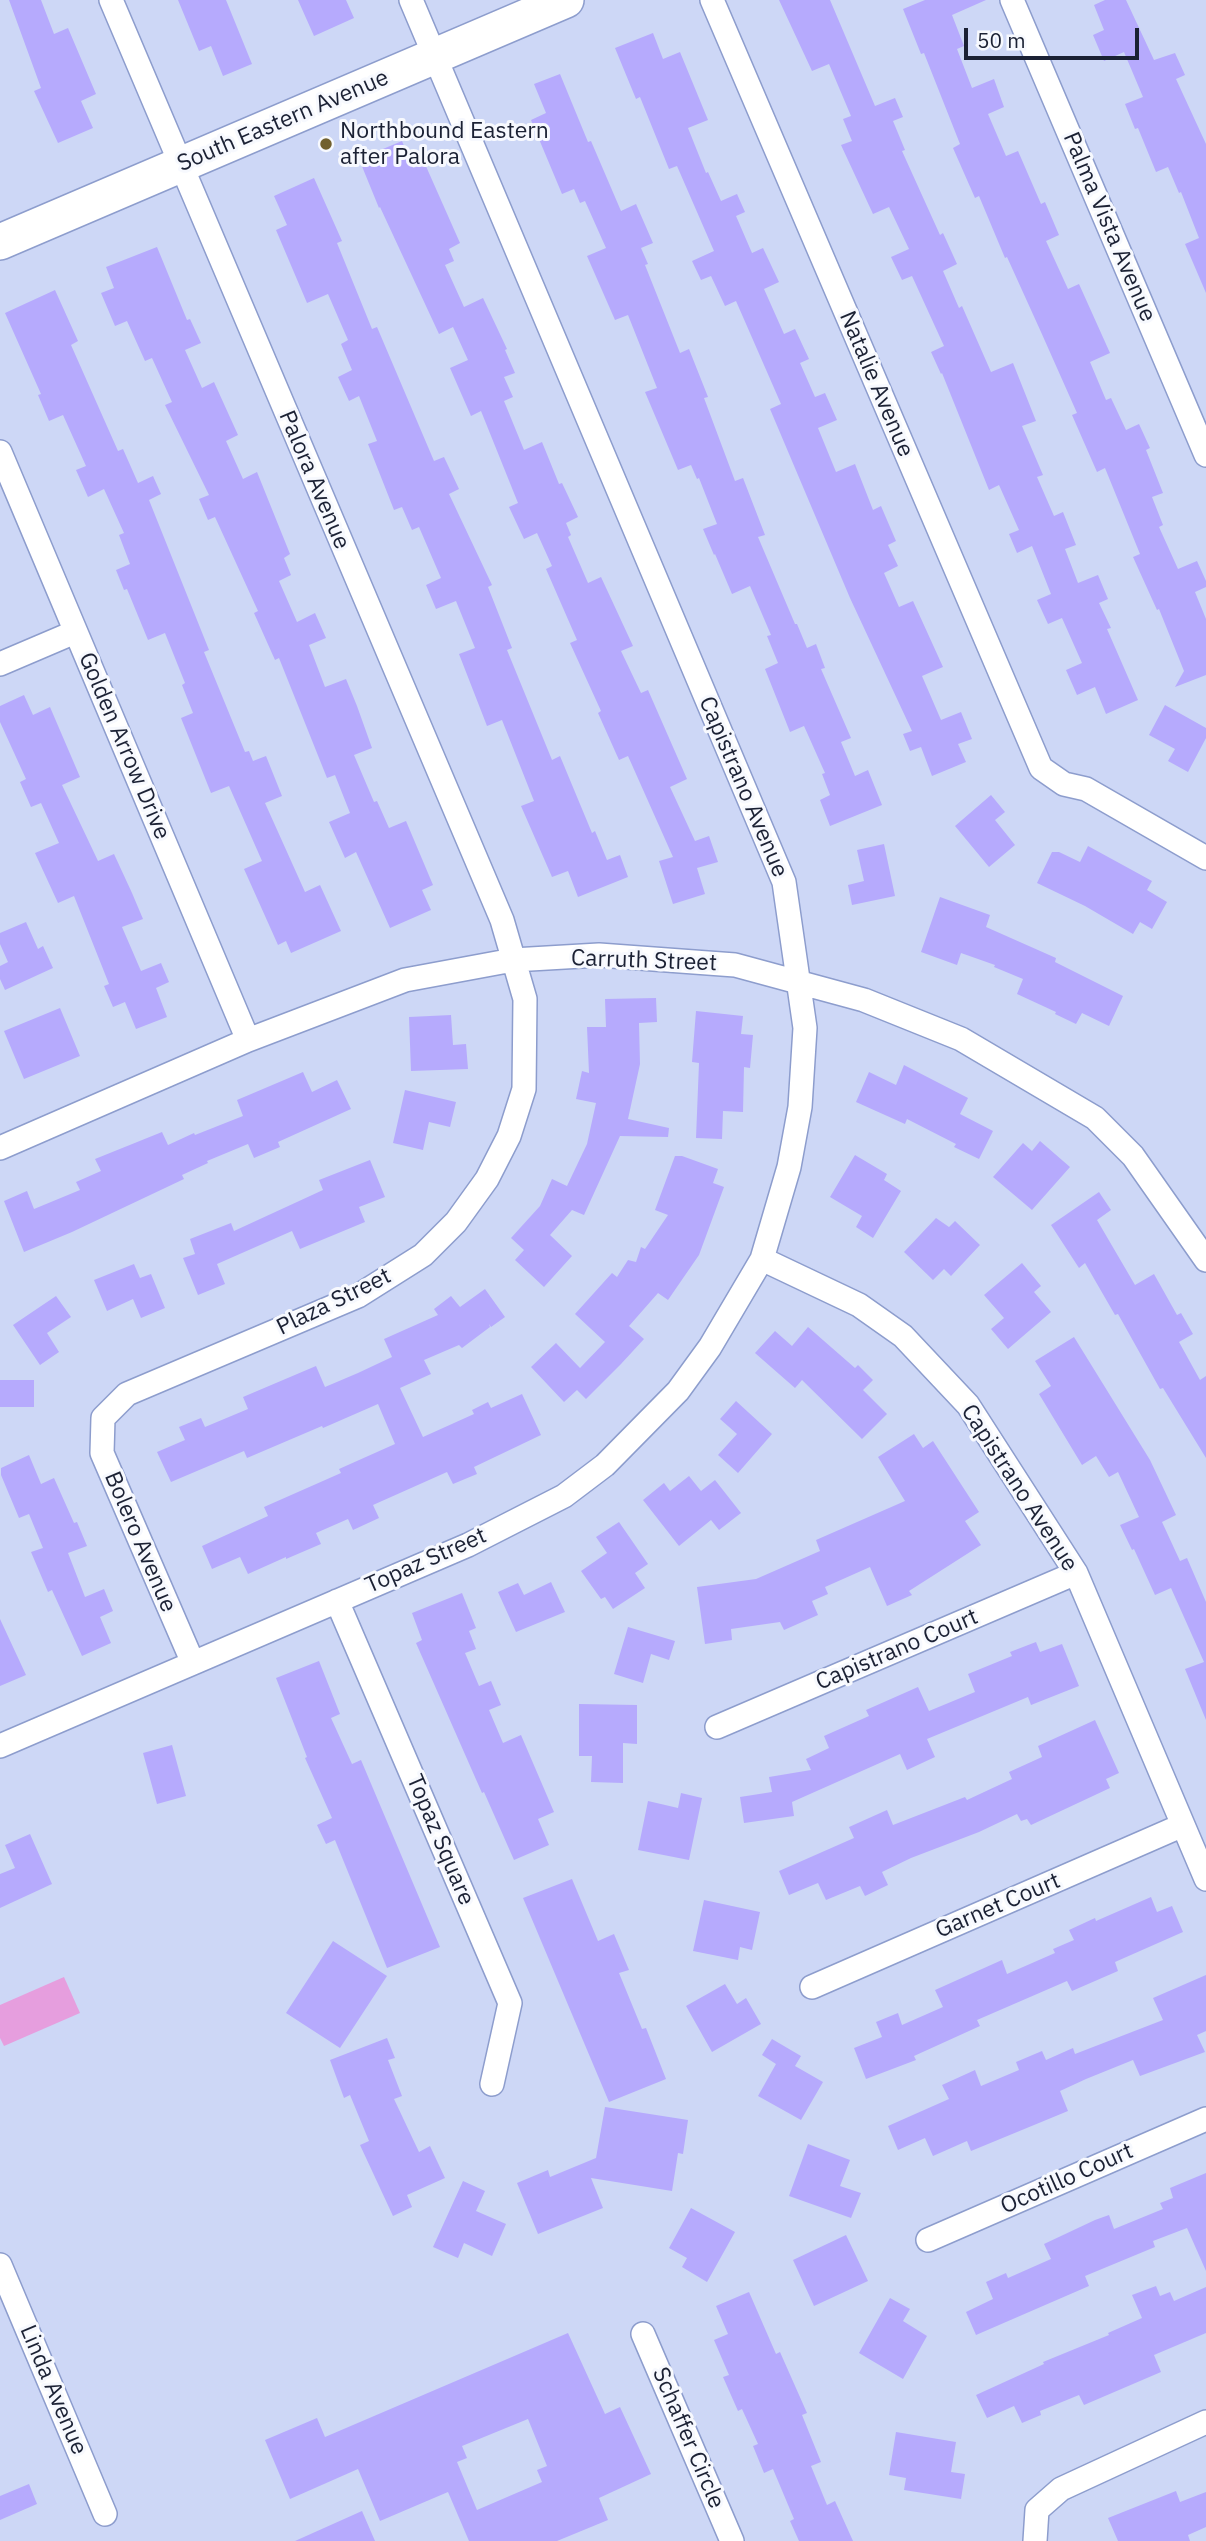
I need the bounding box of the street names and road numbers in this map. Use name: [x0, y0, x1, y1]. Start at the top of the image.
street label: South Eastern Avenue: [173, 64, 393, 178]
street label: Palma Vista Avenue: [1057, 128, 1161, 326]
street label: Natalie Avenue: [833, 307, 919, 461]
street label: Palora Avenue: [272, 406, 356, 554]
street label: Golden Arrow Drive: [72, 648, 176, 844]
street label: Capistrano Avenue: [692, 693, 794, 881]
street label: Carruth Street: [570, 945, 718, 977]
street label: Plaza Street: [272, 1262, 396, 1342]
street label: Capistrano Avenue: [955, 1399, 1083, 1577]
street label: Bolero Avenue: [98, 1467, 182, 1617]
street label: Topaz Street: [361, 1522, 491, 1600]
street label: Capistrano Court: [812, 1603, 982, 1697]
street label: Topaz Square: [400, 1771, 480, 1909]
street label: Garnet Court: [932, 1867, 1064, 1945]
street label: Ocotillo Court: [997, 2138, 1137, 2220]
street label: Linda Avenue: [13, 2321, 93, 2459]
street label: Schaffer Circle: [646, 2363, 730, 2513]

